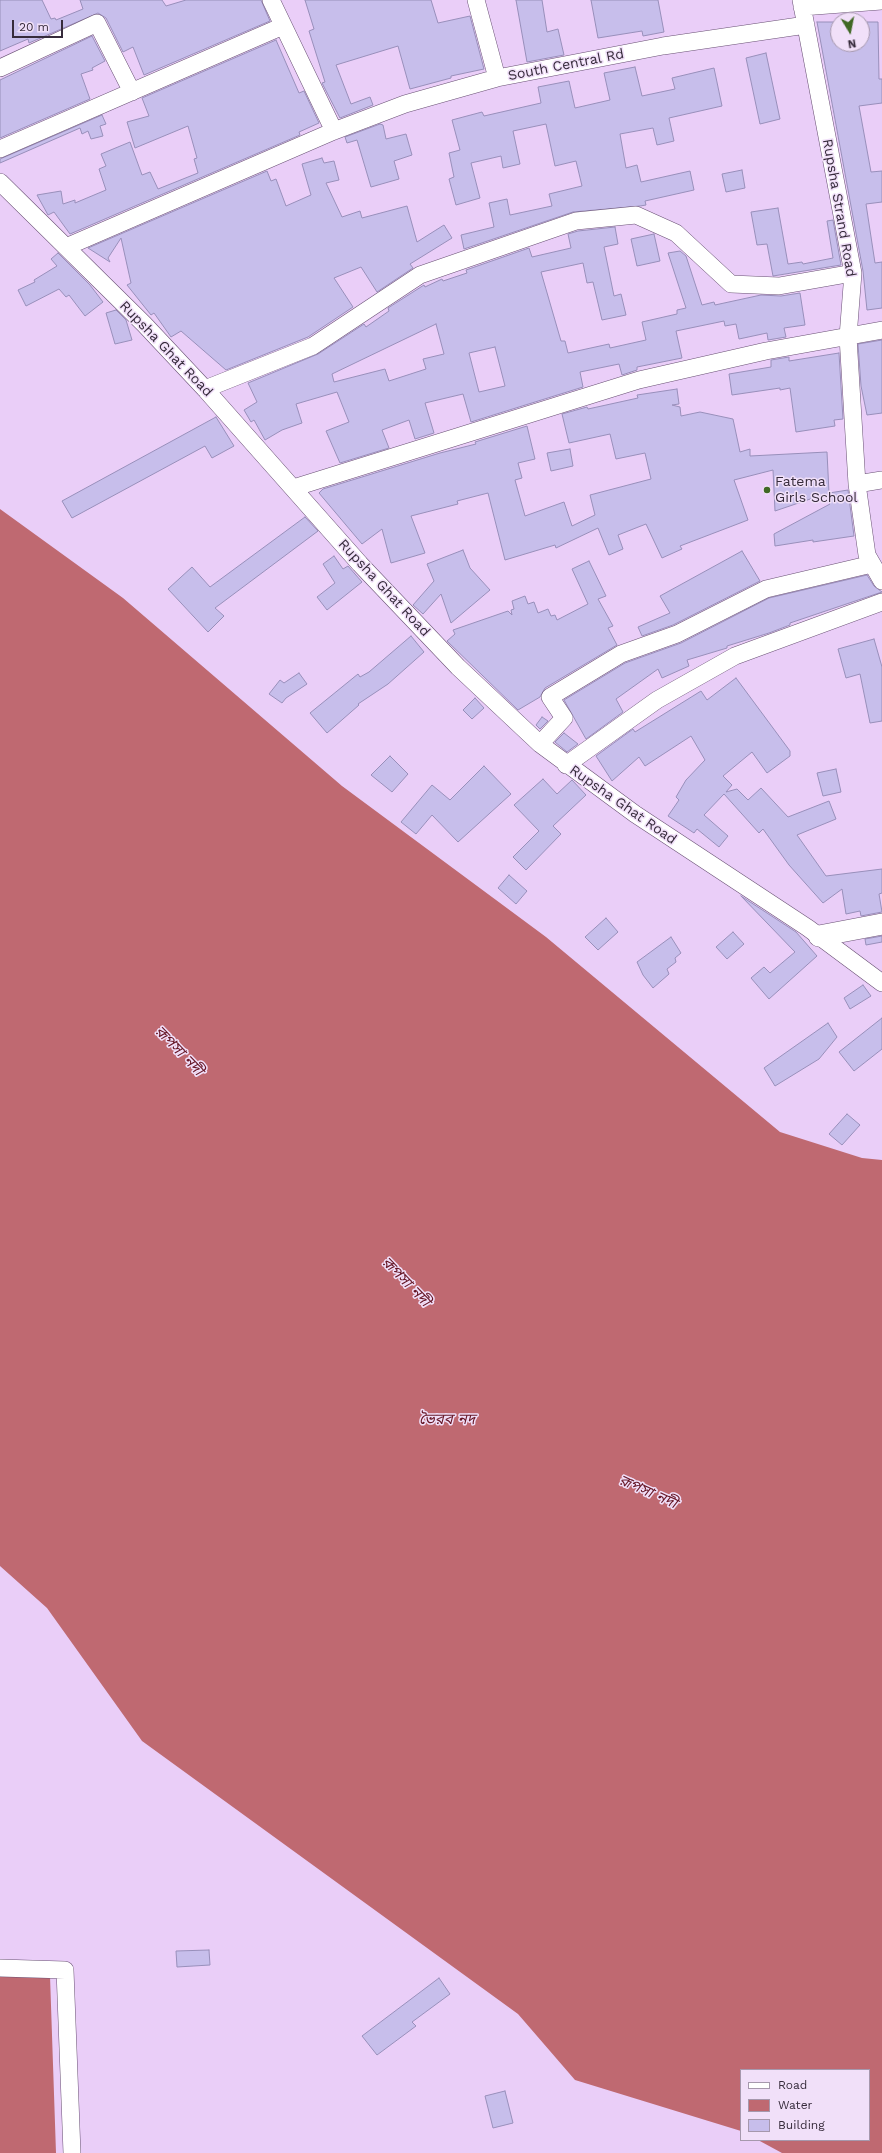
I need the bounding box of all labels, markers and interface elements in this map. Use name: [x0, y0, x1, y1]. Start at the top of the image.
scale bar: [14, 12, 65, 38]
north arrow: [830, 12, 870, 52]
text: 20 m: [19, 20, 49, 34]
text: N: [847, 36, 857, 50]
street label: South Central Rd: [507, 46, 625, 84]
street label: Rupsha Strand Road: [819, 138, 859, 278]
street label: Rupsha Ghat Road: [116, 298, 216, 400]
place label: Fatema Girls School: [775, 474, 858, 506]
marker: Fatema Girls School: [762, 485, 772, 495]
street label: Rupsha Ghat Road: [335, 536, 433, 640]
street label: Rupsha Ghat Road: [566, 762, 680, 848]
water label: রূপসা নদী: [151, 1022, 207, 1080]
water label: রূপসা নদী: [378, 1253, 434, 1311]
water label: ভৈরব নদ: [419, 1411, 475, 1429]
water label: রূপসা নদী: [616, 1471, 680, 1513]
legend: [740, 2069, 870, 2141]
text: Road: [778, 2078, 807, 2092]
text: Water: [778, 2098, 812, 2112]
text: Building: [778, 2118, 825, 2132]

